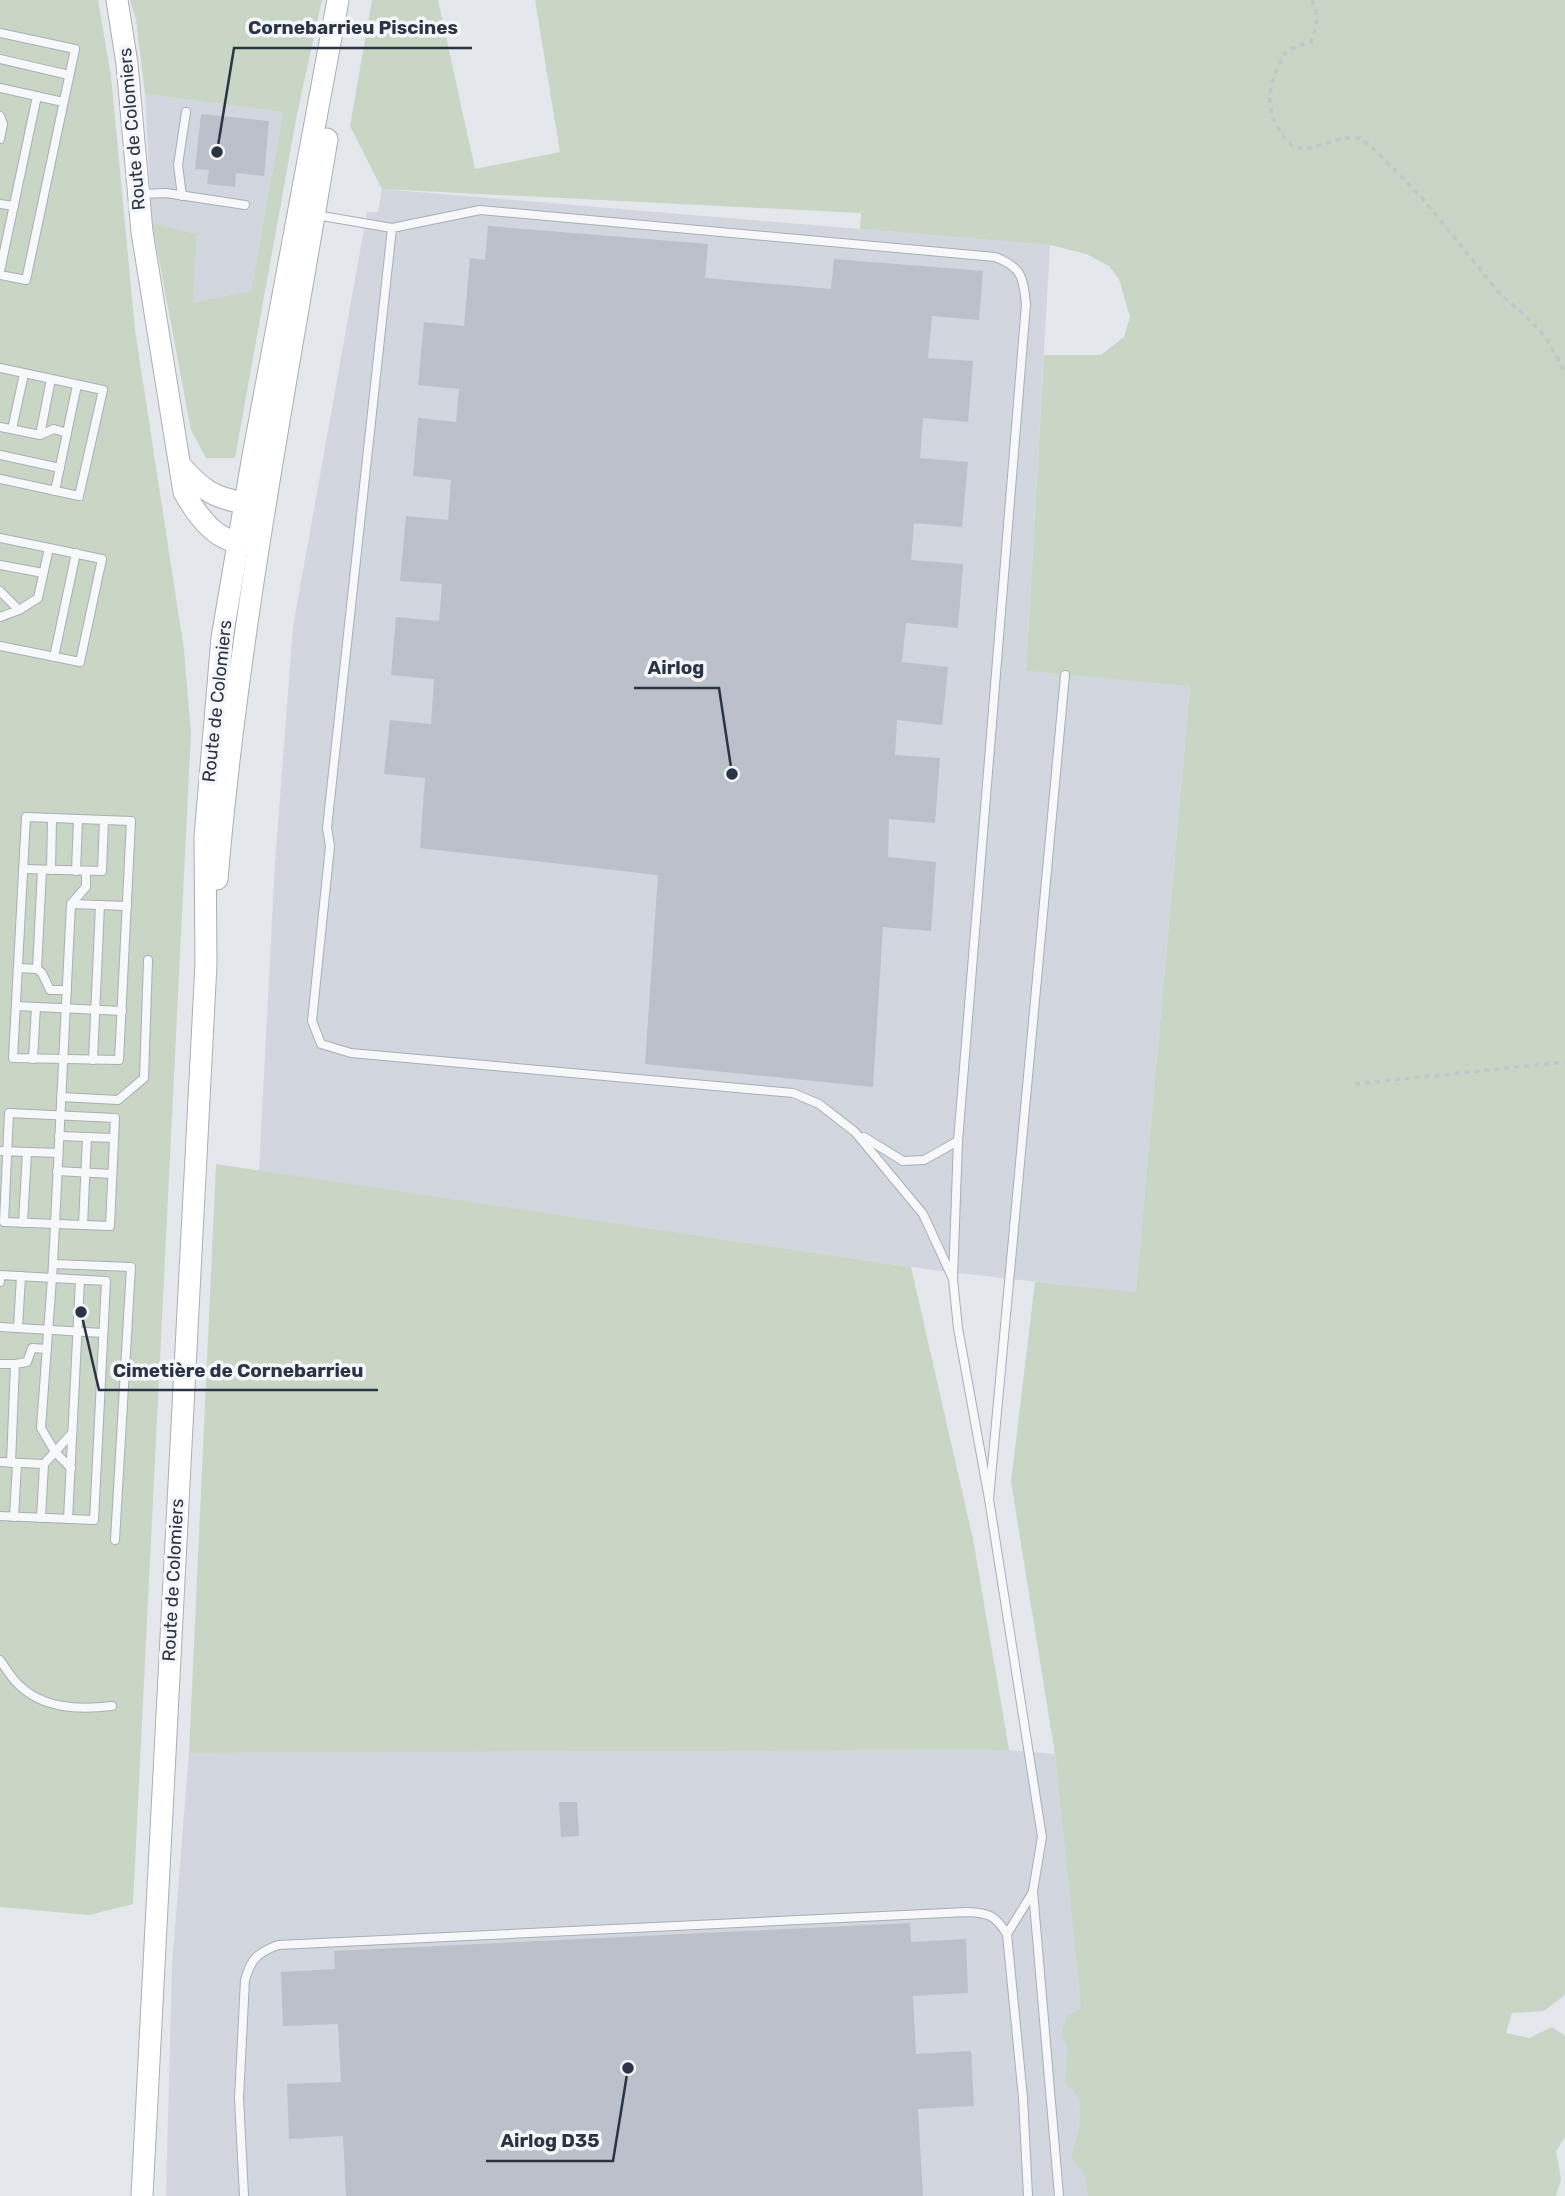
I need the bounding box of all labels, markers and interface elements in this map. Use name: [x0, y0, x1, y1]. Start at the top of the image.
callout: Cornebarrieu Piscines: [234, 8, 472, 48]
text: Cornebarrieu Piscines: [248, 16, 458, 39]
street label: Route de Colomiers: [114, 47, 150, 211]
street label: Route de Colomiers: [198, 619, 236, 783]
callout: Airlog: [634, 648, 719, 688]
text: Airlog: [648, 656, 704, 679]
callout: Cimetière de Cornebarrieu: [99, 1350, 378, 1390]
text: Cimetière de Cornebarrieu: [113, 1359, 363, 1382]
street label: Route de Colomiers: [158, 1498, 188, 1662]
callout: Airlog D35: [486, 2121, 613, 2161]
text: Airlog D35: [500, 2129, 600, 2152]

